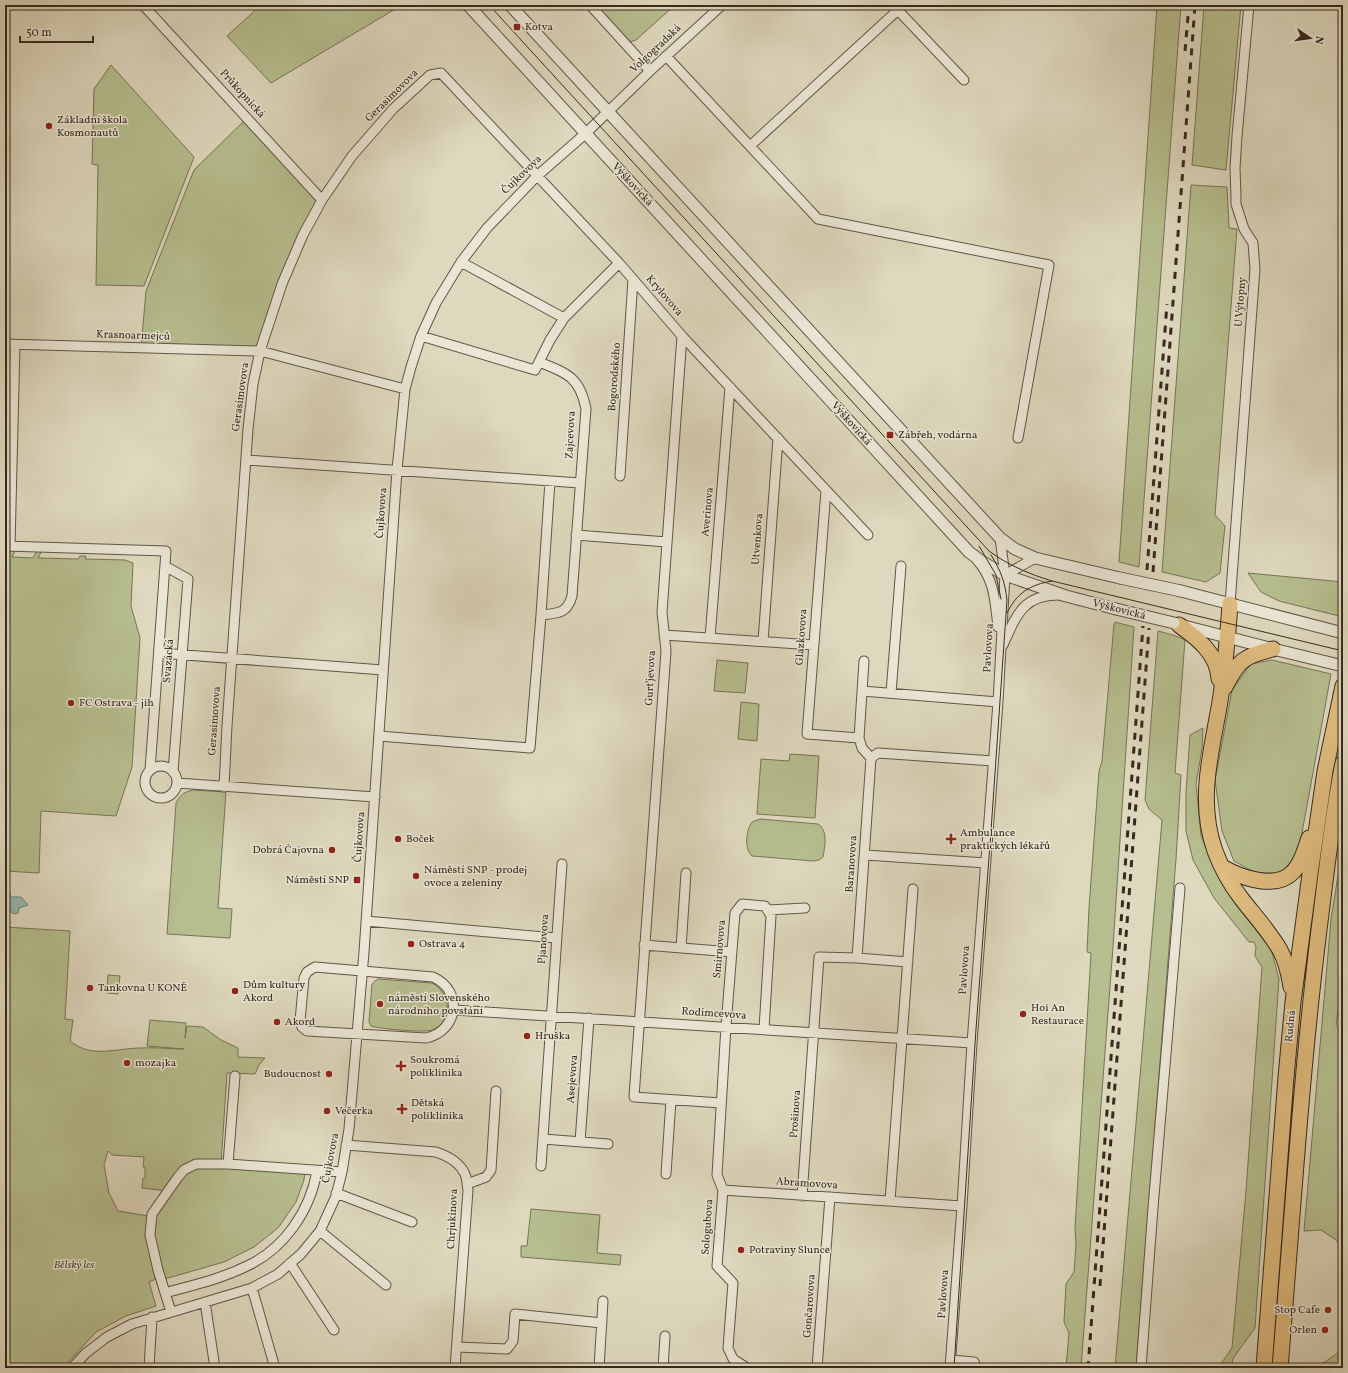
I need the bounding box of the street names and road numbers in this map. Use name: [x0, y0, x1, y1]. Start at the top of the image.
street label: Volgogradská: [627, 21, 685, 77]
street label: Průkopnická: [216, 66, 268, 122]
street label: Gerasimovova: [362, 66, 422, 126]
street label: Čujkovova: [499, 152, 546, 198]
street label: Výškovická: [608, 160, 656, 210]
street label: Krylovova: [642, 272, 686, 320]
street label: U Výtopny: [1232, 276, 1250, 327]
street label: Krasnoarmejců: [96, 327, 170, 345]
street label: Bogorodského: [605, 342, 625, 412]
street label: Gerasimovova: [229, 361, 253, 432]
street label: Výškovická: [827, 399, 875, 450]
street label: Zajcevova: [562, 410, 580, 460]
street label: Averinova: [698, 486, 718, 537]
street label: Čujkovova: [373, 487, 391, 539]
street label: Utvenkova: [749, 512, 767, 565]
street label: Výškovická: [1091, 596, 1148, 624]
street label: Glazkovova: [793, 608, 811, 666]
street label: Pavlovova: [980, 623, 998, 673]
street label: Svazácká: [160, 638, 178, 684]
street label: Gurťjevova: [642, 650, 660, 706]
street label: Gerasimovova: [205, 685, 225, 756]
street label: Čujkovova: [351, 811, 369, 863]
street label: Baranovova: [843, 834, 862, 893]
street label: Pjanovova: [535, 913, 553, 964]
street label: Smirnovova: [710, 919, 730, 979]
street label: Pavlovova: [956, 944, 974, 995]
street label: Rodimcevova: [681, 1004, 748, 1024]
street label: Rudná: [1282, 1009, 1300, 1043]
street label: Asejevova: [564, 1054, 582, 1104]
street label: Prošinova: [787, 1089, 805, 1139]
street label: Čujkovova: [319, 1131, 343, 1184]
street label: Abramovova: [776, 1174, 839, 1194]
street label: Chrjukinova: [444, 1188, 462, 1250]
street label: Sologubova: [699, 1198, 717, 1255]
street label: Pavlovova: [935, 1268, 953, 1319]
street label: Gončarovova: [800, 1273, 820, 1338]

